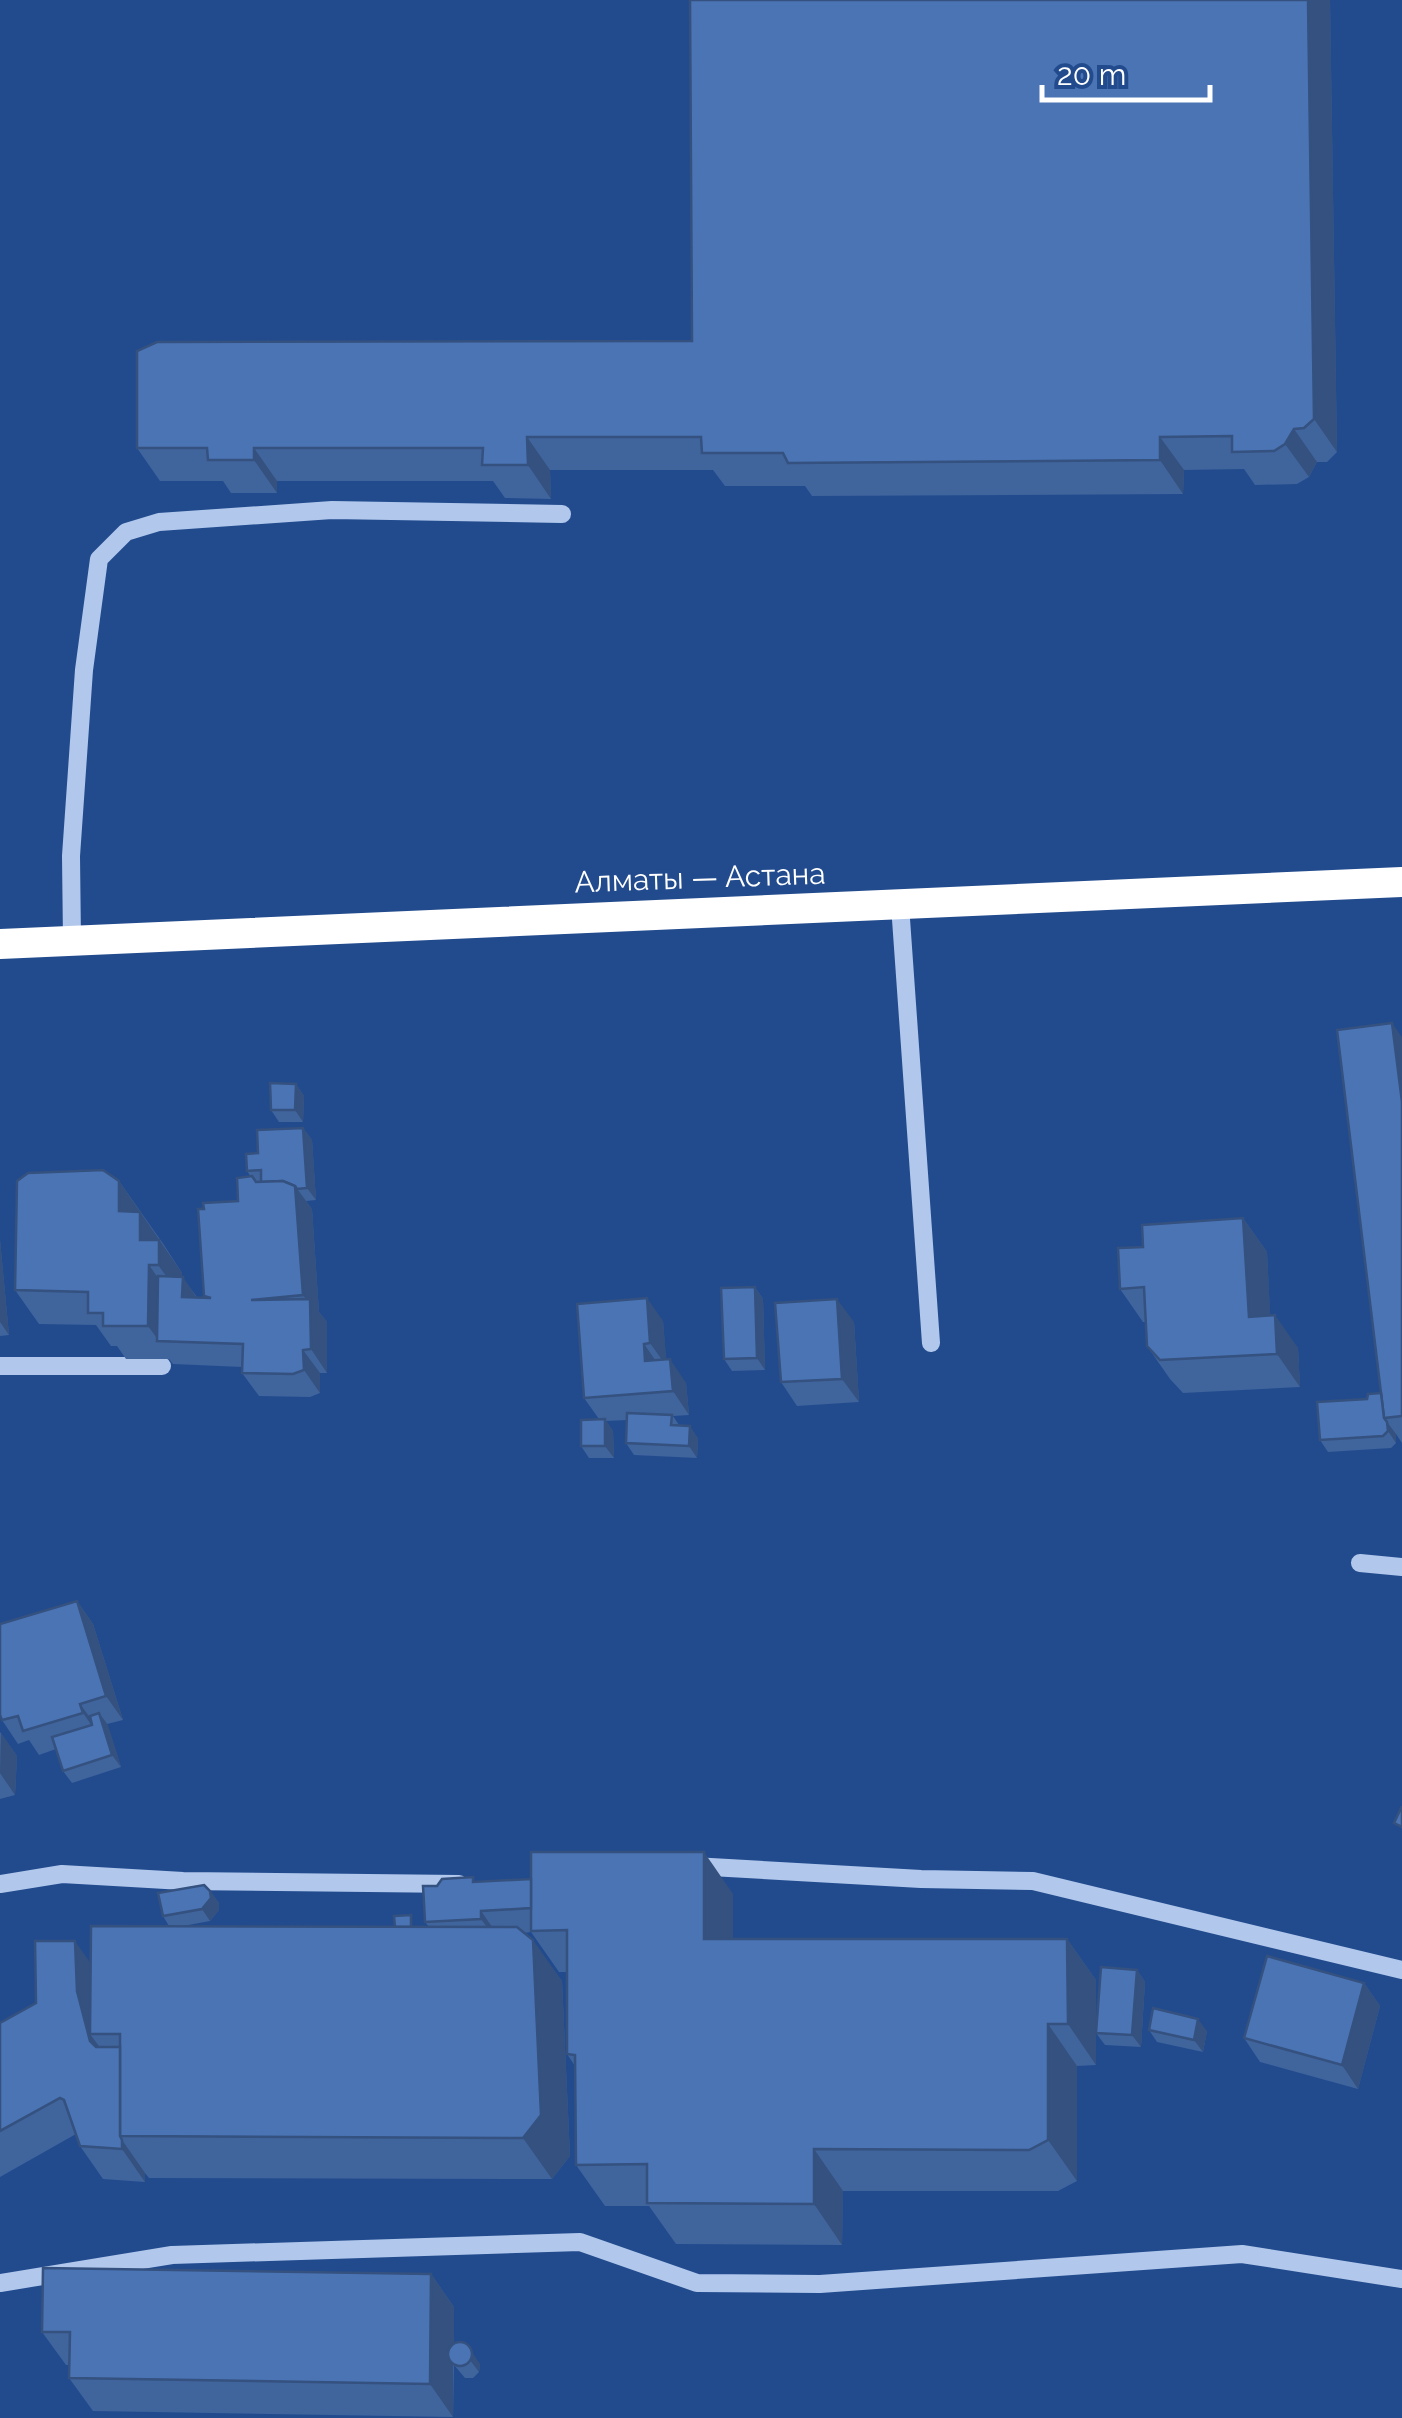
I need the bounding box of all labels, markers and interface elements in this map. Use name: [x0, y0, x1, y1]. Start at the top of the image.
scale bar: [1042, 40, 1210, 102]
text: 20 m: [1057, 57, 1126, 92]
street label: Алматы — Астана: [574, 856, 826, 899]

